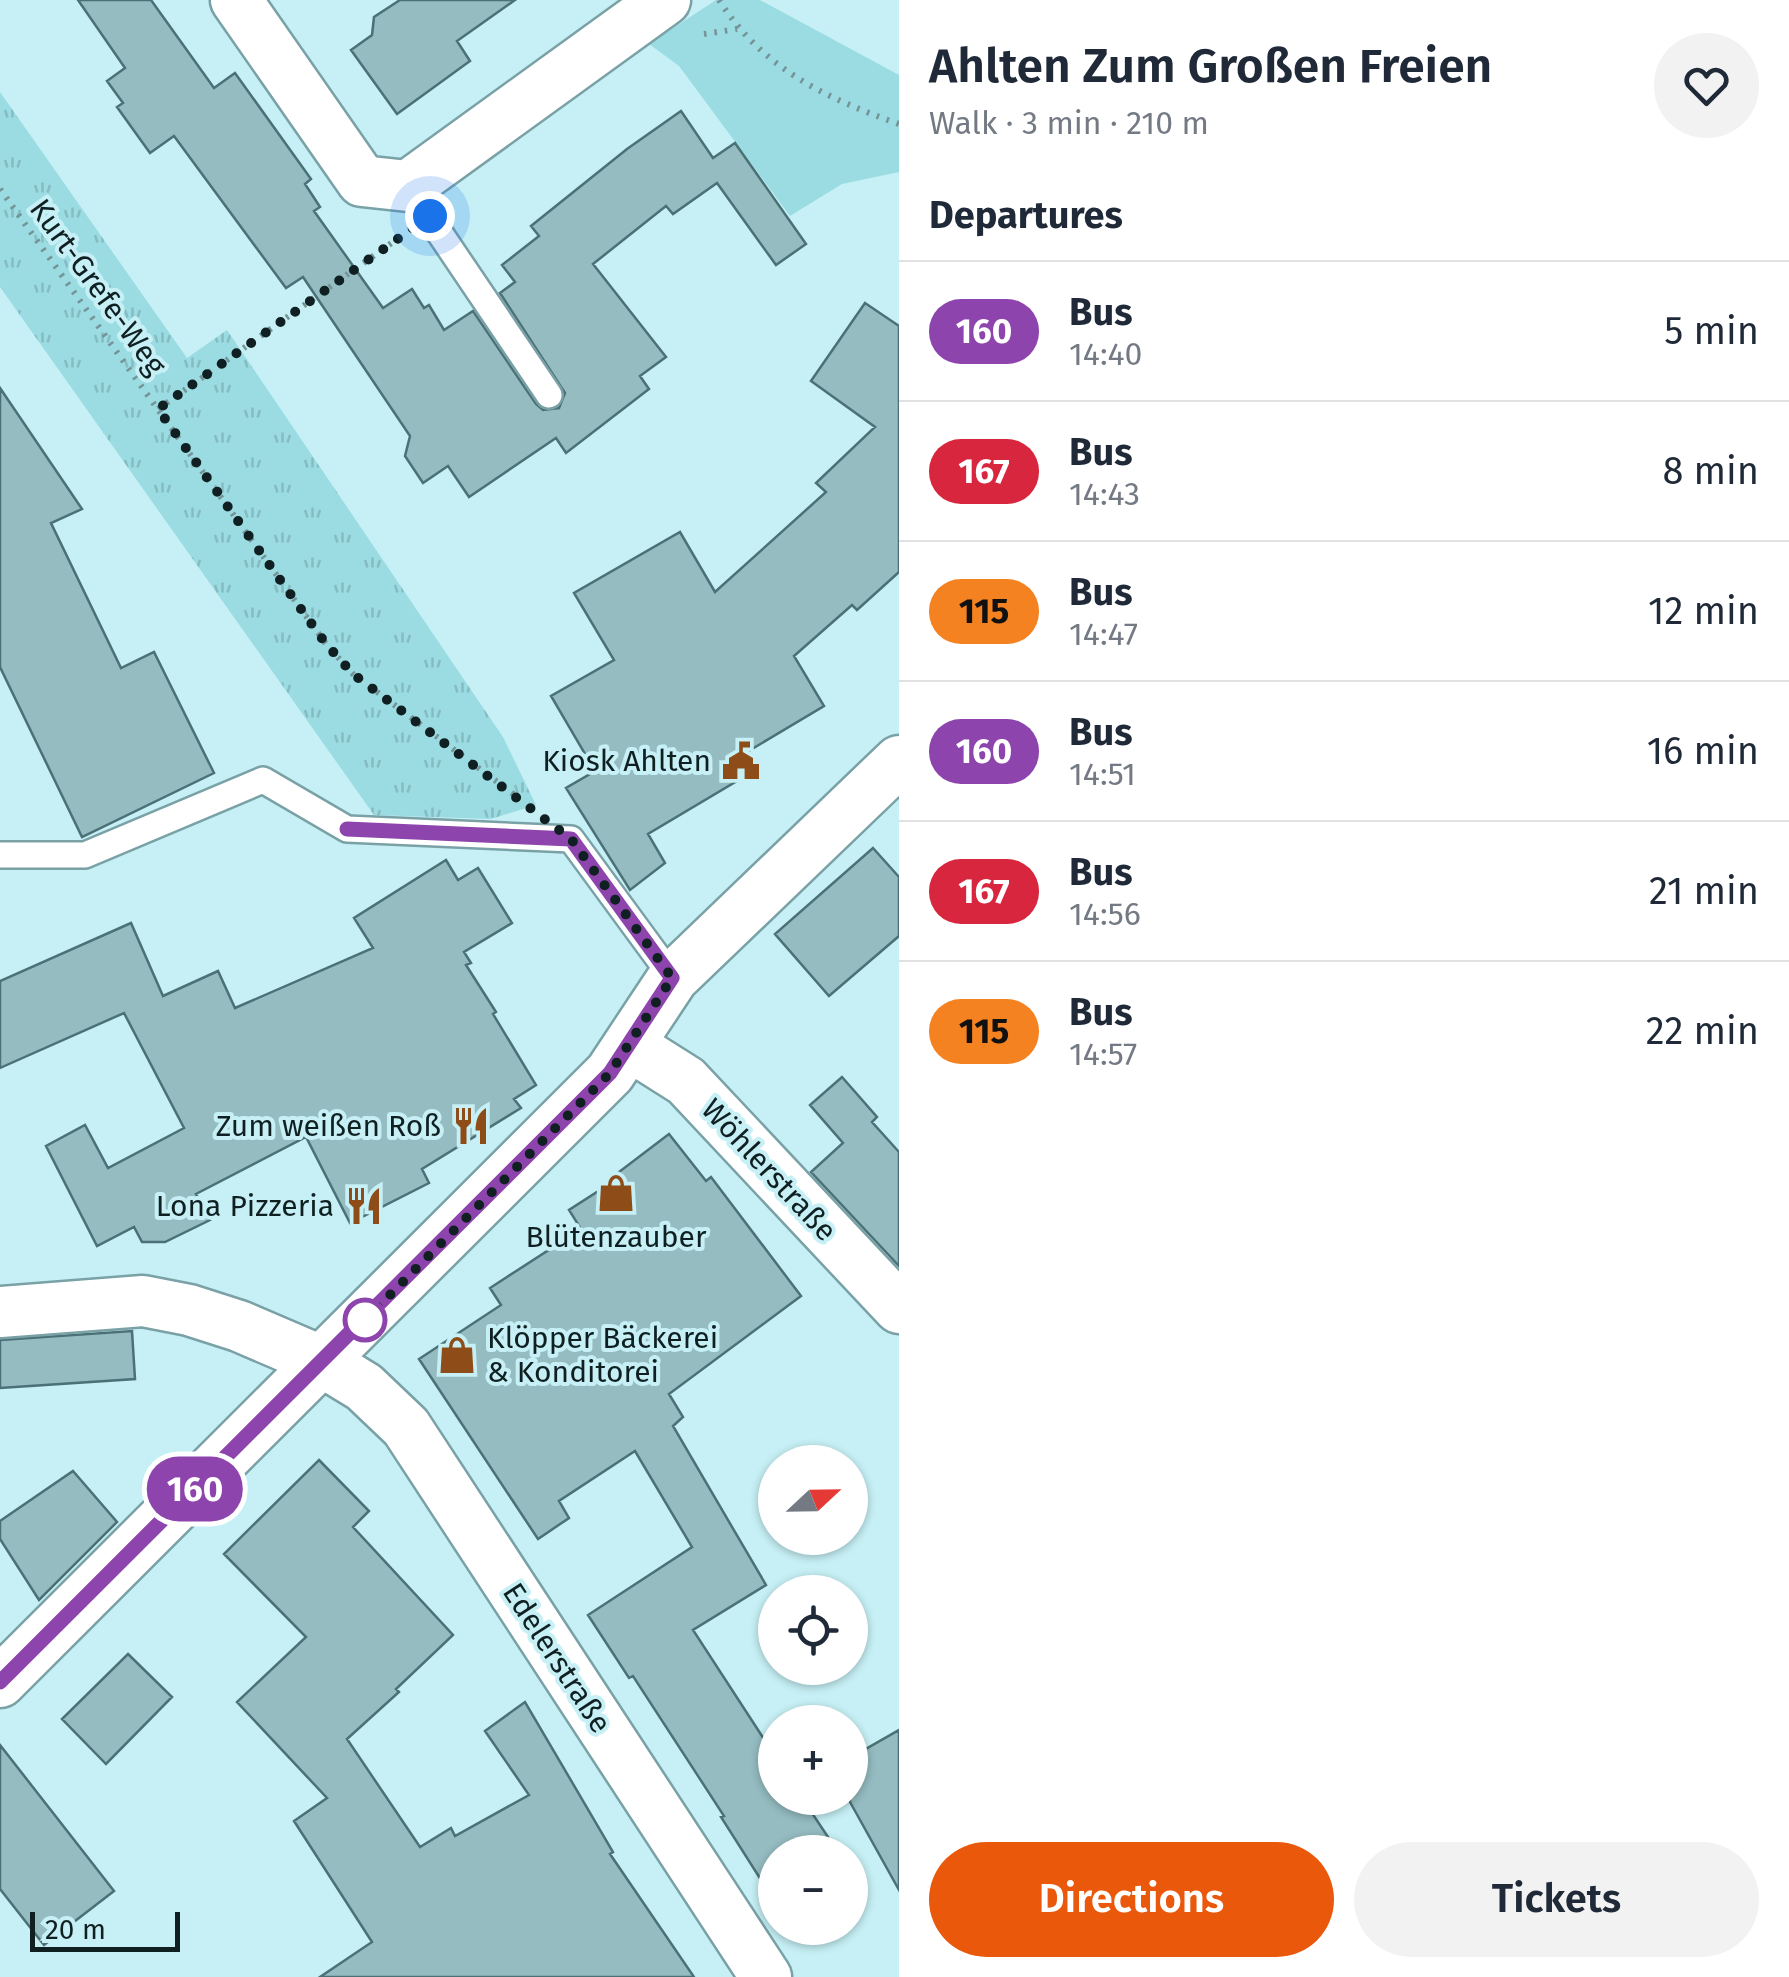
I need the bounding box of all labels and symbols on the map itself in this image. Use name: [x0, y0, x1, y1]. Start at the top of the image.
your location: [405, 191, 455, 241]
street label: Kurt-Grefe-Weg: [22, 192, 174, 382]
public building icon: Kiosk Ahlten: [720, 740, 762, 782]
place label: Kiosk Ahlten: [542, 743, 711, 779]
street label: Wöhlerstraße: [694, 1091, 844, 1249]
restaurant icon: Zum weißen Roß: [450, 1105, 492, 1147]
place label: Zum weißen Roß: [216, 1108, 441, 1144]
shop icon: Blütenzauber: [595, 1172, 637, 1214]
restaurant icon: Lona Pizzeria: [343, 1185, 385, 1227]
place label: Lona Pizzeria: [156, 1188, 334, 1224]
place label: Blütenzauber: [526, 1219, 707, 1255]
unlabelled marker: [344, 1299, 386, 1341]
place label: Klöpper Bäckerei & Konditorei: [487, 1320, 718, 1390]
shop icon: Klöpper Bäckerei & Konditorei: [436, 1334, 478, 1376]
north arrow: [758, 1445, 868, 1555]
line badge: 160: [138, 1456, 252, 1522]
street label: Edelerstraße: [495, 1576, 619, 1740]
scale bar: [30, 1907, 180, 1952]

